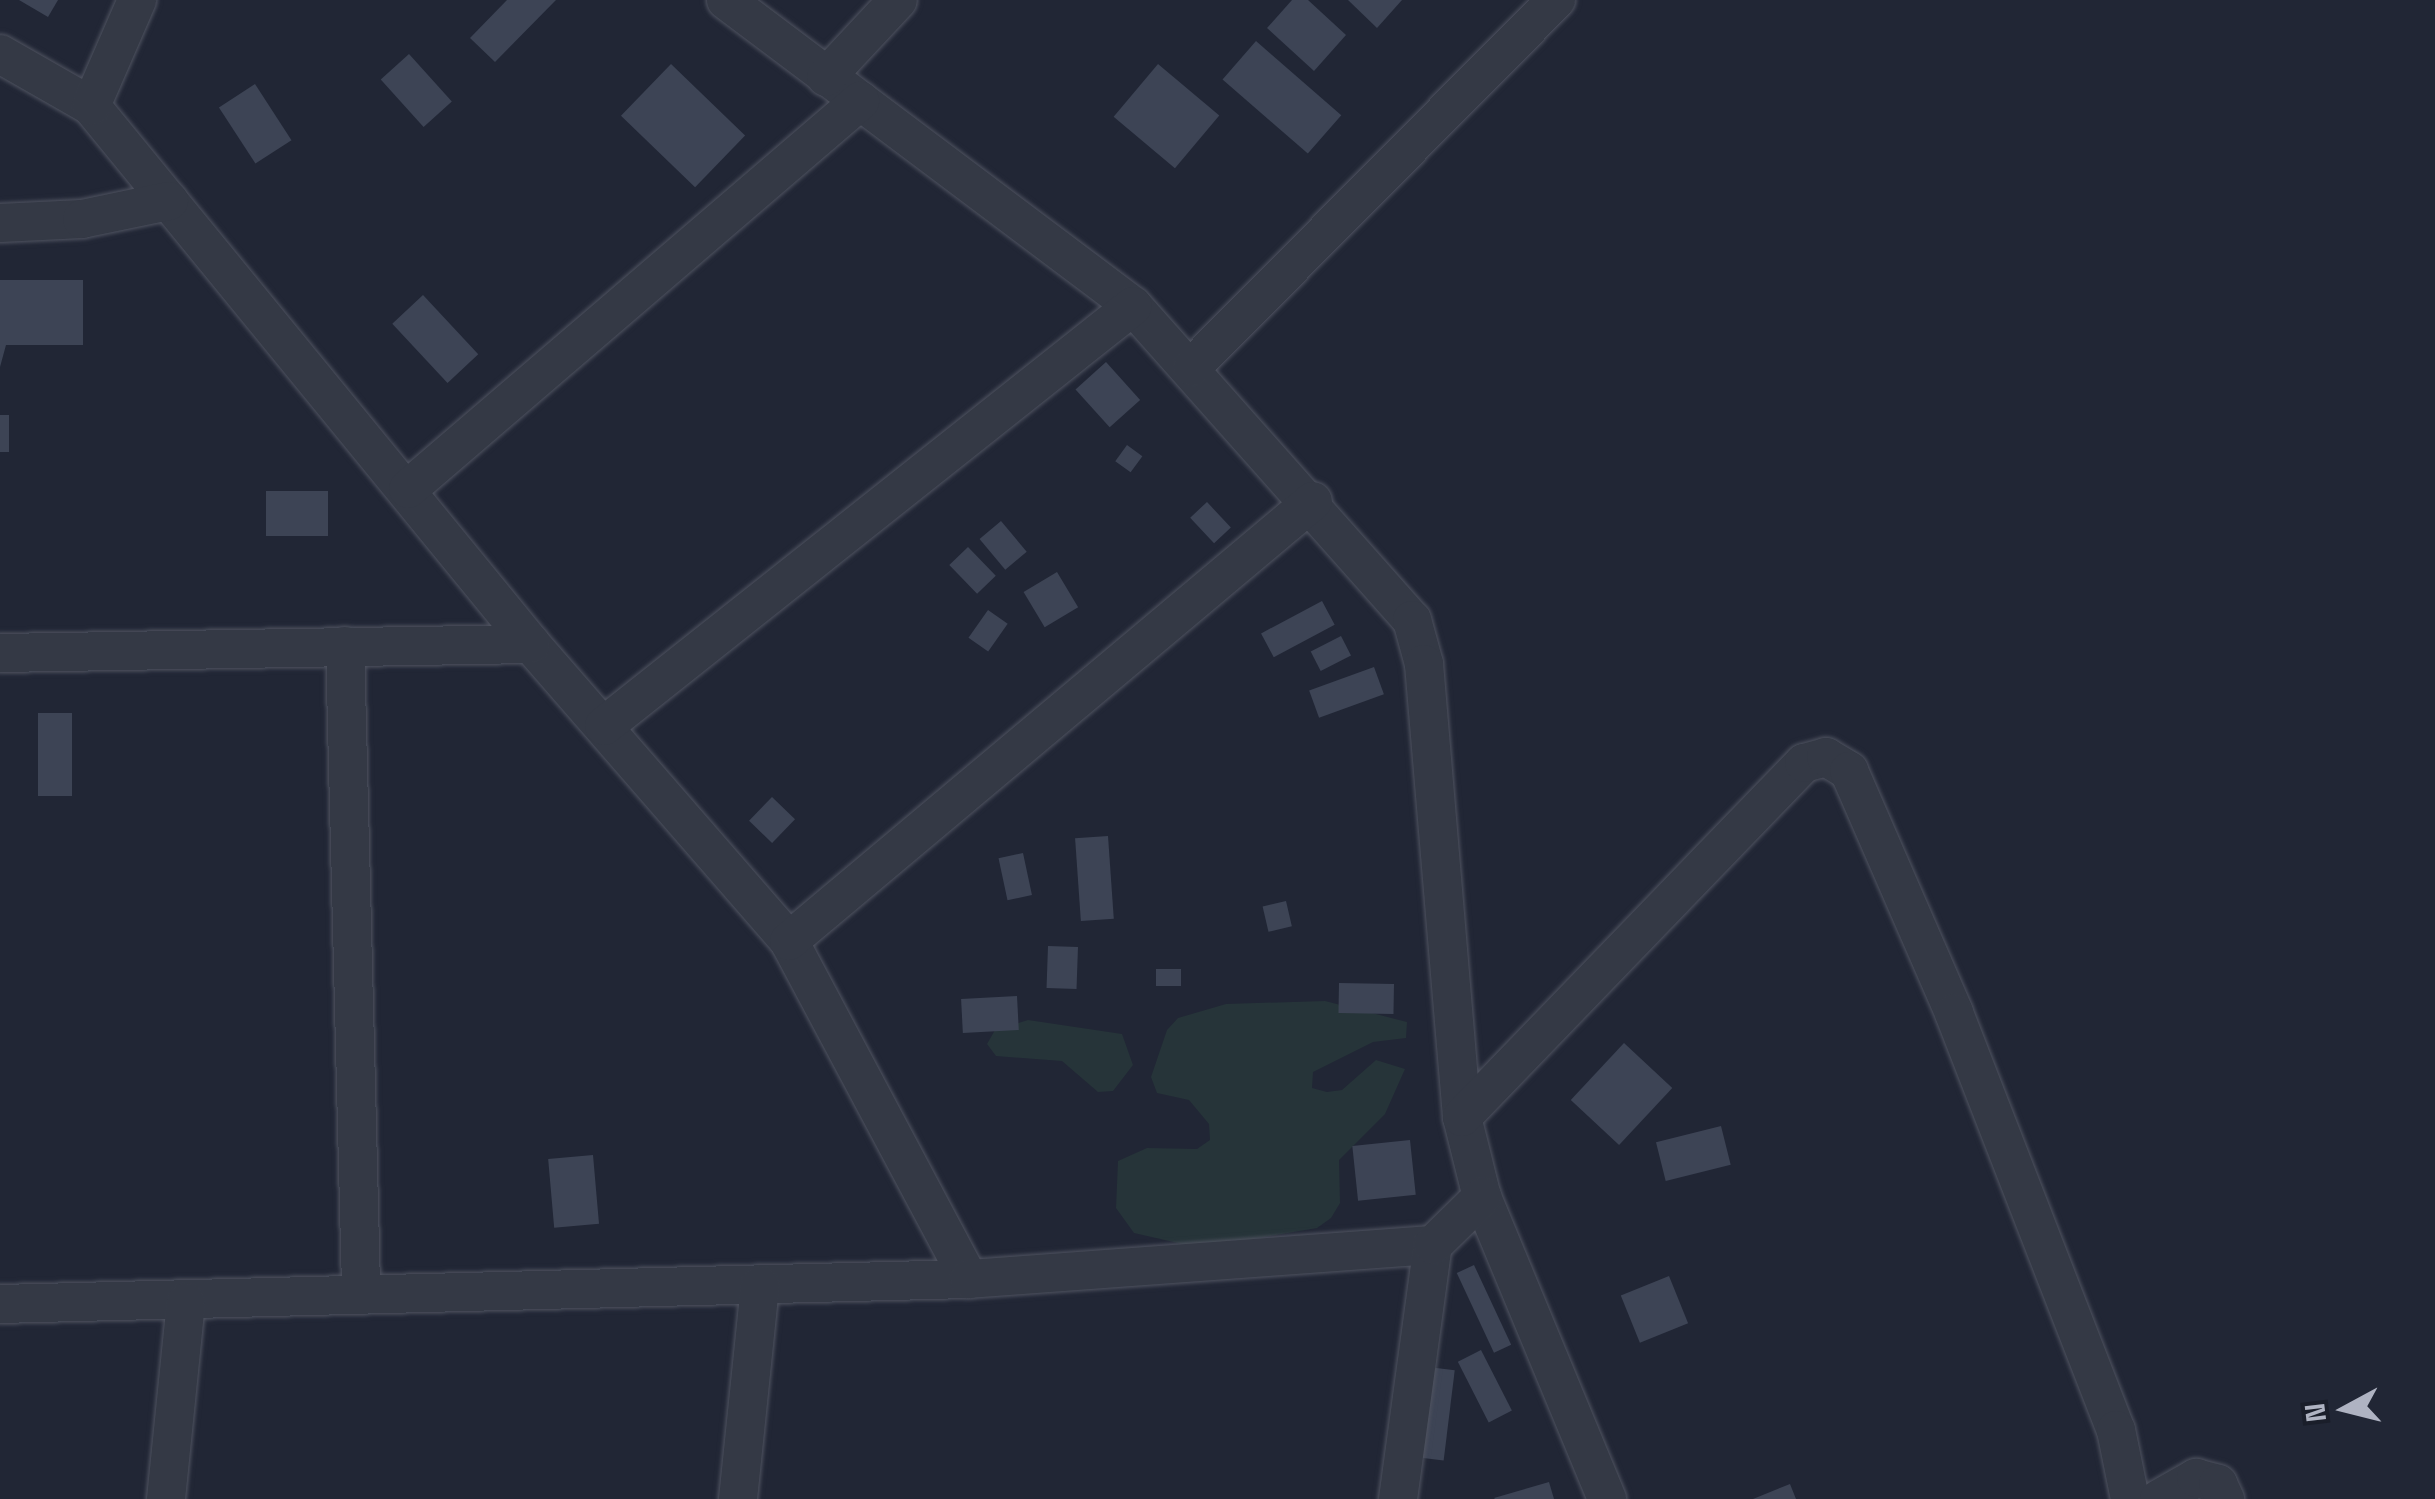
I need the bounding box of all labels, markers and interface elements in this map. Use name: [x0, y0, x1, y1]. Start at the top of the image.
north arrow: [2295, 1359, 2395, 1459]
text: N: [2296, 1401, 2334, 1424]

